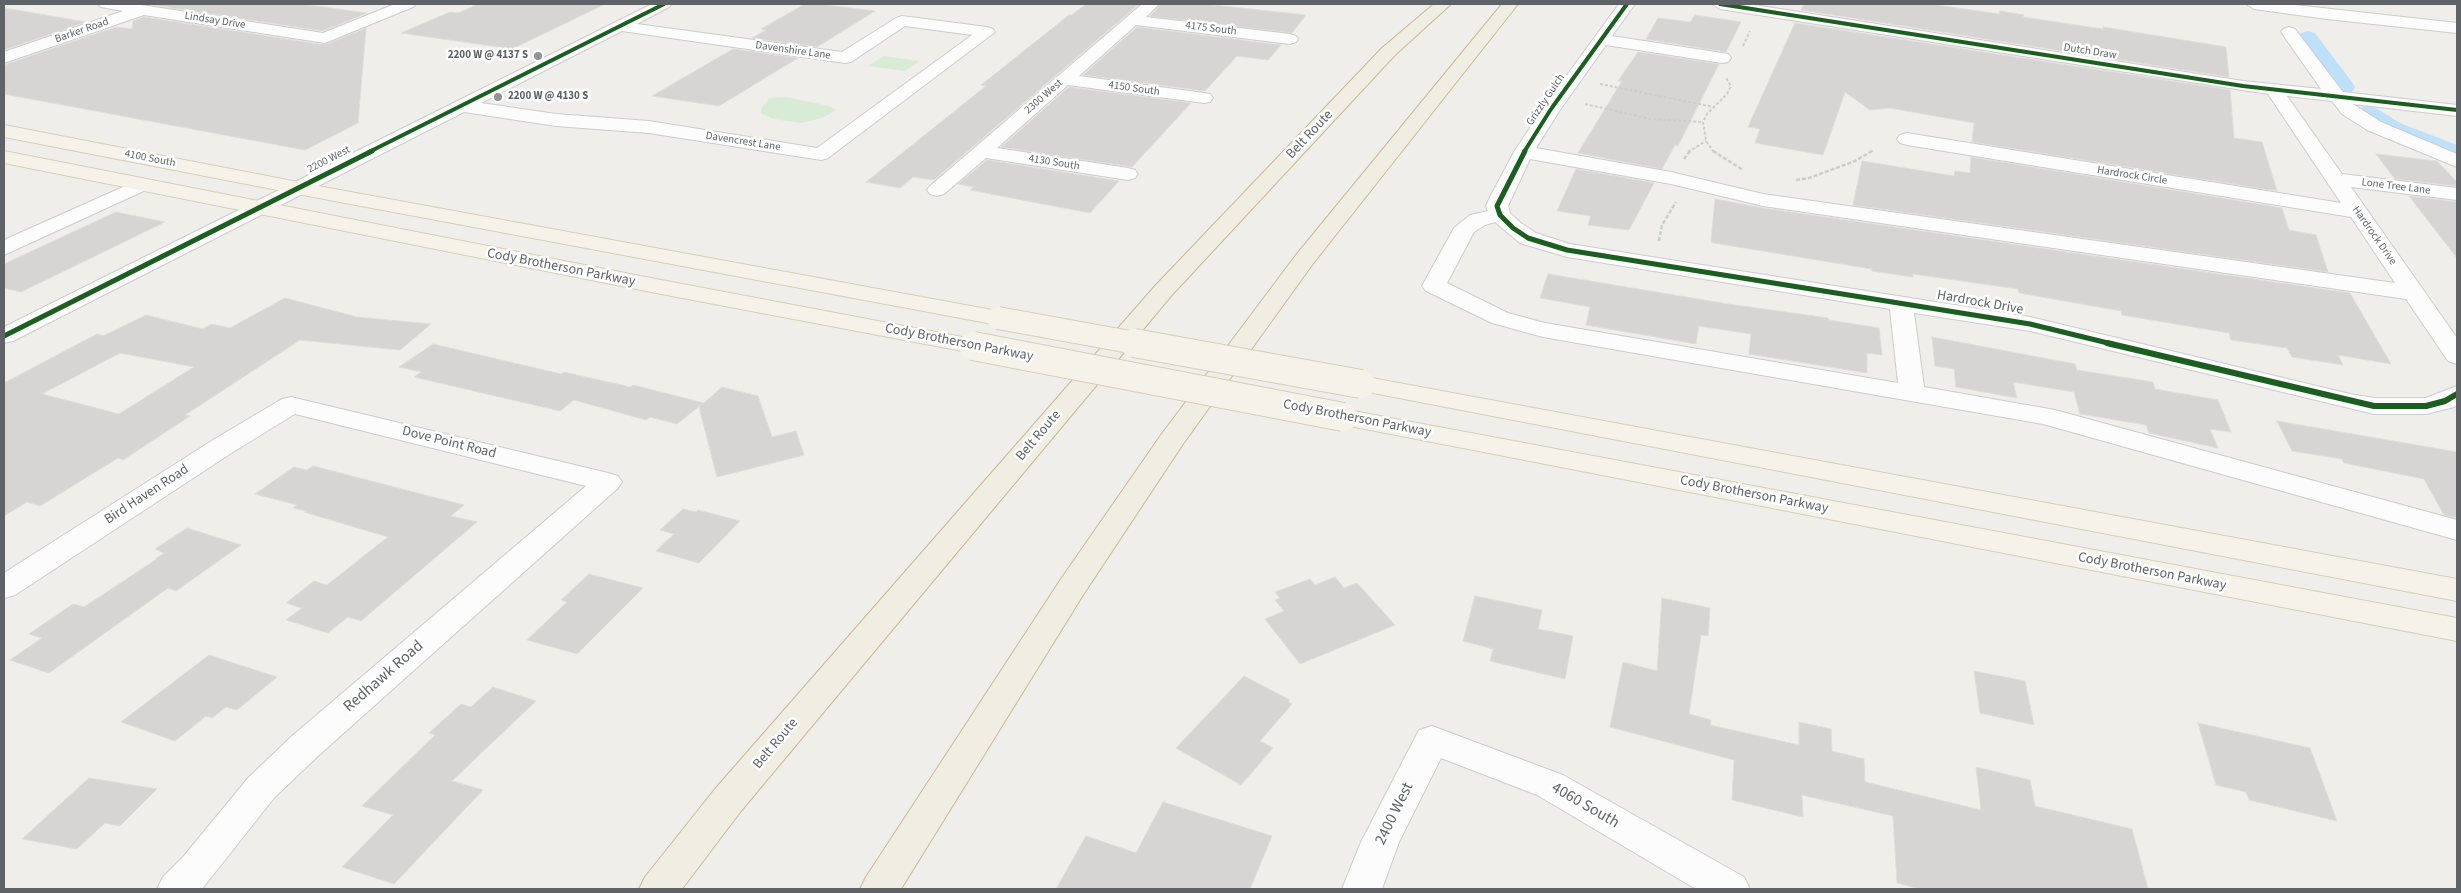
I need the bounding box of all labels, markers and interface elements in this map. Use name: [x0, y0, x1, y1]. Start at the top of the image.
street label: Lindsay Drive: [184, 10, 246, 32]
street label: Barker Road: [53, 16, 111, 46]
street label: 4175 South: [1185, 19, 1237, 39]
street label: Davenshire Lane: [754, 39, 832, 63]
street label: Dutch Draw: [2063, 41, 2117, 63]
place label: 2200 W @ 4137 S: [448, 49, 528, 63]
marker: 2200 W @ 4137 S: [532, 50, 544, 62]
street label: Grizzly Gulch: [1524, 72, 1568, 128]
street label: 2300 West: [1022, 77, 1066, 117]
street label: 4150 South: [1108, 79, 1160, 99]
place label: 2200 W @ 4130 S: [508, 90, 588, 104]
marker: 2200 W @ 4130 S: [492, 91, 504, 103]
street label: Belt Route: [1283, 107, 1337, 163]
street label: Davencrest Lane: [705, 130, 781, 154]
street label: 2200 West: [305, 144, 353, 176]
street label: 4100 South: [123, 148, 177, 170]
street label: 4130 South: [1027, 152, 1081, 174]
street label: Hardrock Circle: [2096, 164, 2168, 188]
street label: Lone Tree Lane: [2361, 176, 2431, 198]
street label: Hardrock Drive: [2349, 204, 2399, 268]
street label: Cody Brotherson Parkway: [485, 245, 637, 291]
street label: Hardrock Drive: [1935, 287, 2025, 319]
street label: Cody Brotherson Parkway: [883, 320, 1035, 366]
street label: Cody Brotherson Parkway: [1281, 396, 1433, 442]
street label: Belt Route: [1013, 407, 1065, 465]
street label: Dove Point Road: [400, 423, 498, 463]
street label: Bird Haven Road: [102, 462, 192, 528]
street label: Cody Brotherson Parkway: [1678, 472, 1830, 518]
street label: Cody Brotherson Parkway: [2076, 549, 2228, 595]
street label: Redhawk Road: [340, 637, 428, 717]
street label: Belt Route: [750, 715, 802, 773]
street label: 4060 South: [1548, 779, 1622, 833]
street label: 2400 West: [1372, 780, 1418, 848]

